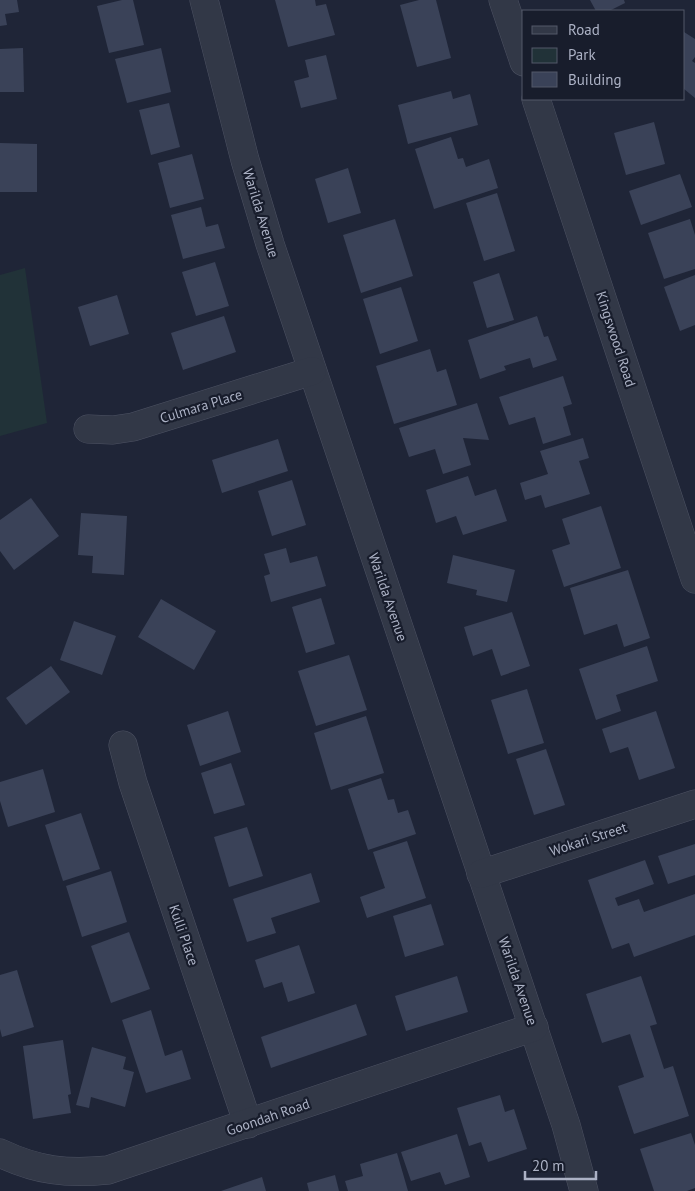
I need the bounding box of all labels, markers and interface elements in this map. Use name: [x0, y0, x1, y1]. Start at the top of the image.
legend: [522, 10, 685, 100]
text: Road: [568, 20, 600, 39]
text: Park: [568, 45, 596, 64]
text: Building: [568, 70, 622, 89]
street label: Warilda Avenue: [239, 166, 283, 260]
street label: Kingswood Road: [592, 289, 640, 389]
street label: Culmara Place: [158, 385, 244, 427]
street label: Warilda Avenue: [365, 551, 411, 643]
street label: Wokari Street: [547, 818, 629, 860]
street label: Kulli Place: [165, 902, 203, 968]
street label: Warilda Avenue: [495, 935, 541, 1027]
street label: Goondah Road: [224, 1094, 312, 1140]
scale bar: [525, 1148, 596, 1180]
text: 20 m: [532, 1156, 565, 1175]

